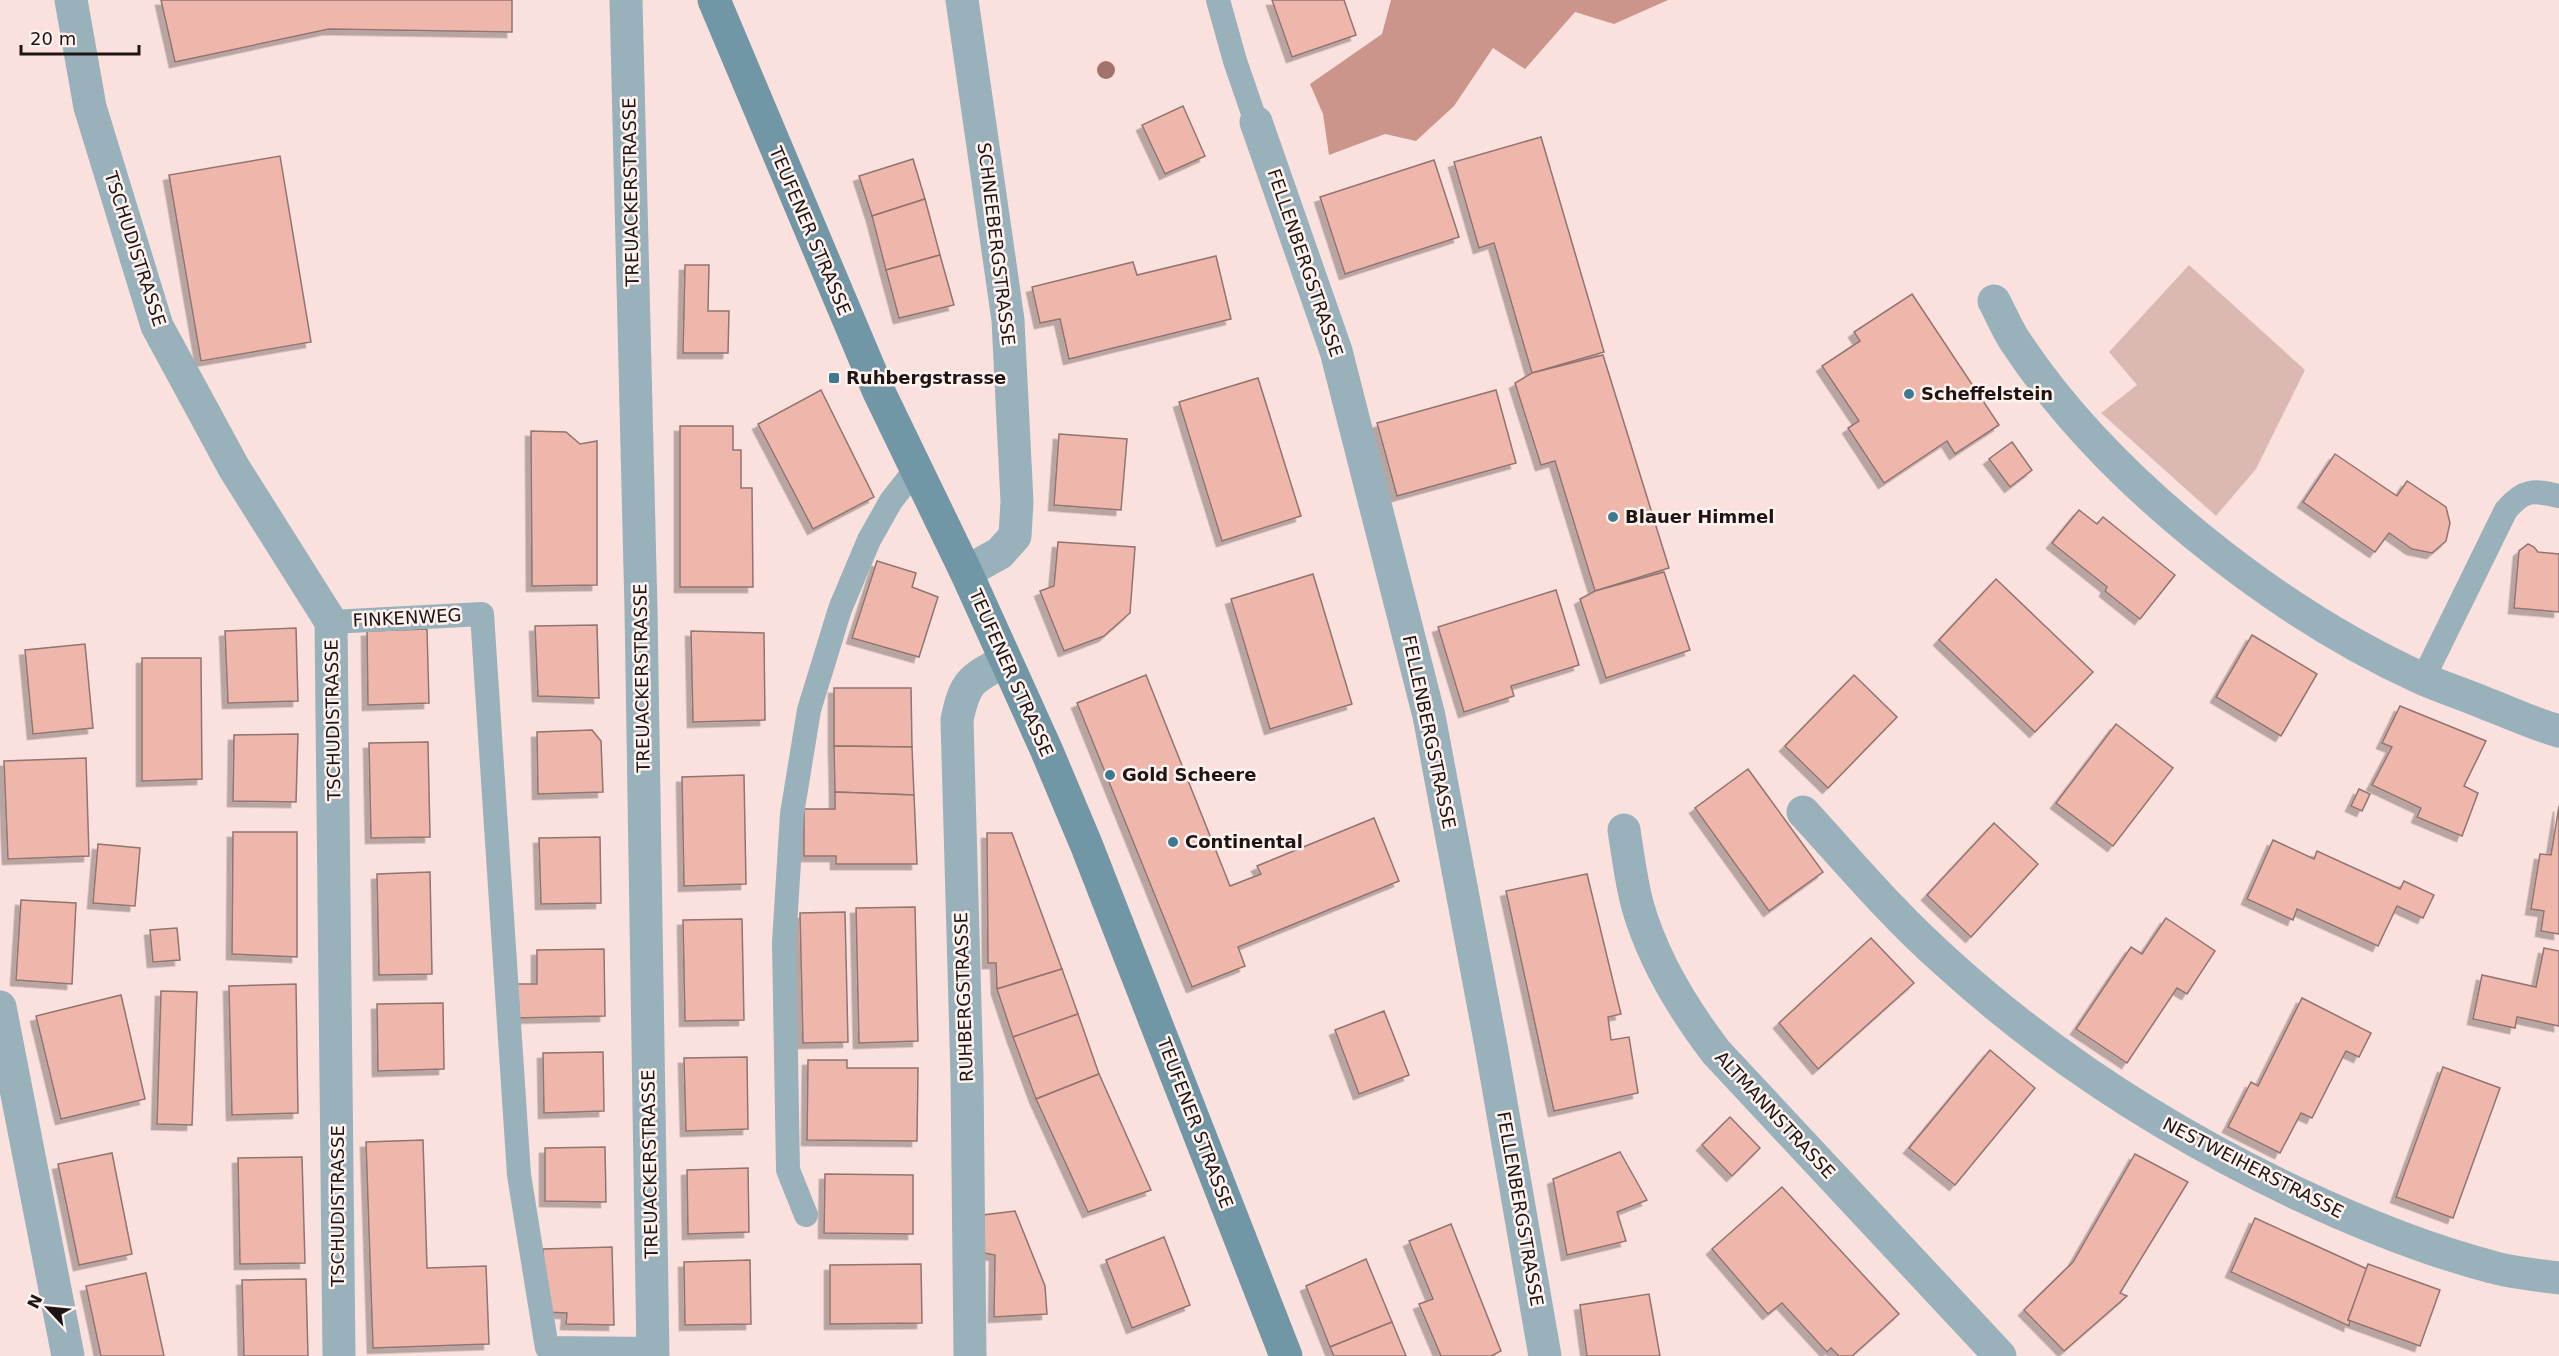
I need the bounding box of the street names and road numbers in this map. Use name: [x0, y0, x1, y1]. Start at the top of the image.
street label: TREUACKERSTRASSE: [618, 97, 643, 288]
street label: SCHNEEBERGSTRASSE: [974, 141, 1019, 347]
street label: TEUFENER STRASSE: [765, 142, 856, 318]
street label: FELLENBERGSTRASSE: [1263, 166, 1348, 360]
street label: TSCHUDISTRASSE: [100, 168, 170, 329]
street label: TREUACKERSTRASSE: [629, 583, 654, 774]
street label: TEUFENER STRASSE: [965, 585, 1058, 760]
street label: FINKENWEG: [352, 604, 462, 631]
street label: FELLENBERGSTRASSE: [1399, 633, 1460, 831]
street label: TSCHUDISTRASSE: [321, 639, 344, 802]
street label: RUHBERGSTRASSE: [950, 912, 977, 1082]
street label: TEUFENER STRASSE: [1153, 1034, 1238, 1211]
street label: ALTMANNSTRASSE: [1711, 1047, 1840, 1183]
street label: TREUACKERSTRASSE: [637, 1069, 662, 1260]
street label: FELLENBERGSTRASSE: [1493, 1110, 1548, 1308]
street label: NESTWEIHERSTRASSE: [2159, 1113, 2347, 1222]
street label: TSCHUDISTRASSE: [327, 1125, 348, 1288]

